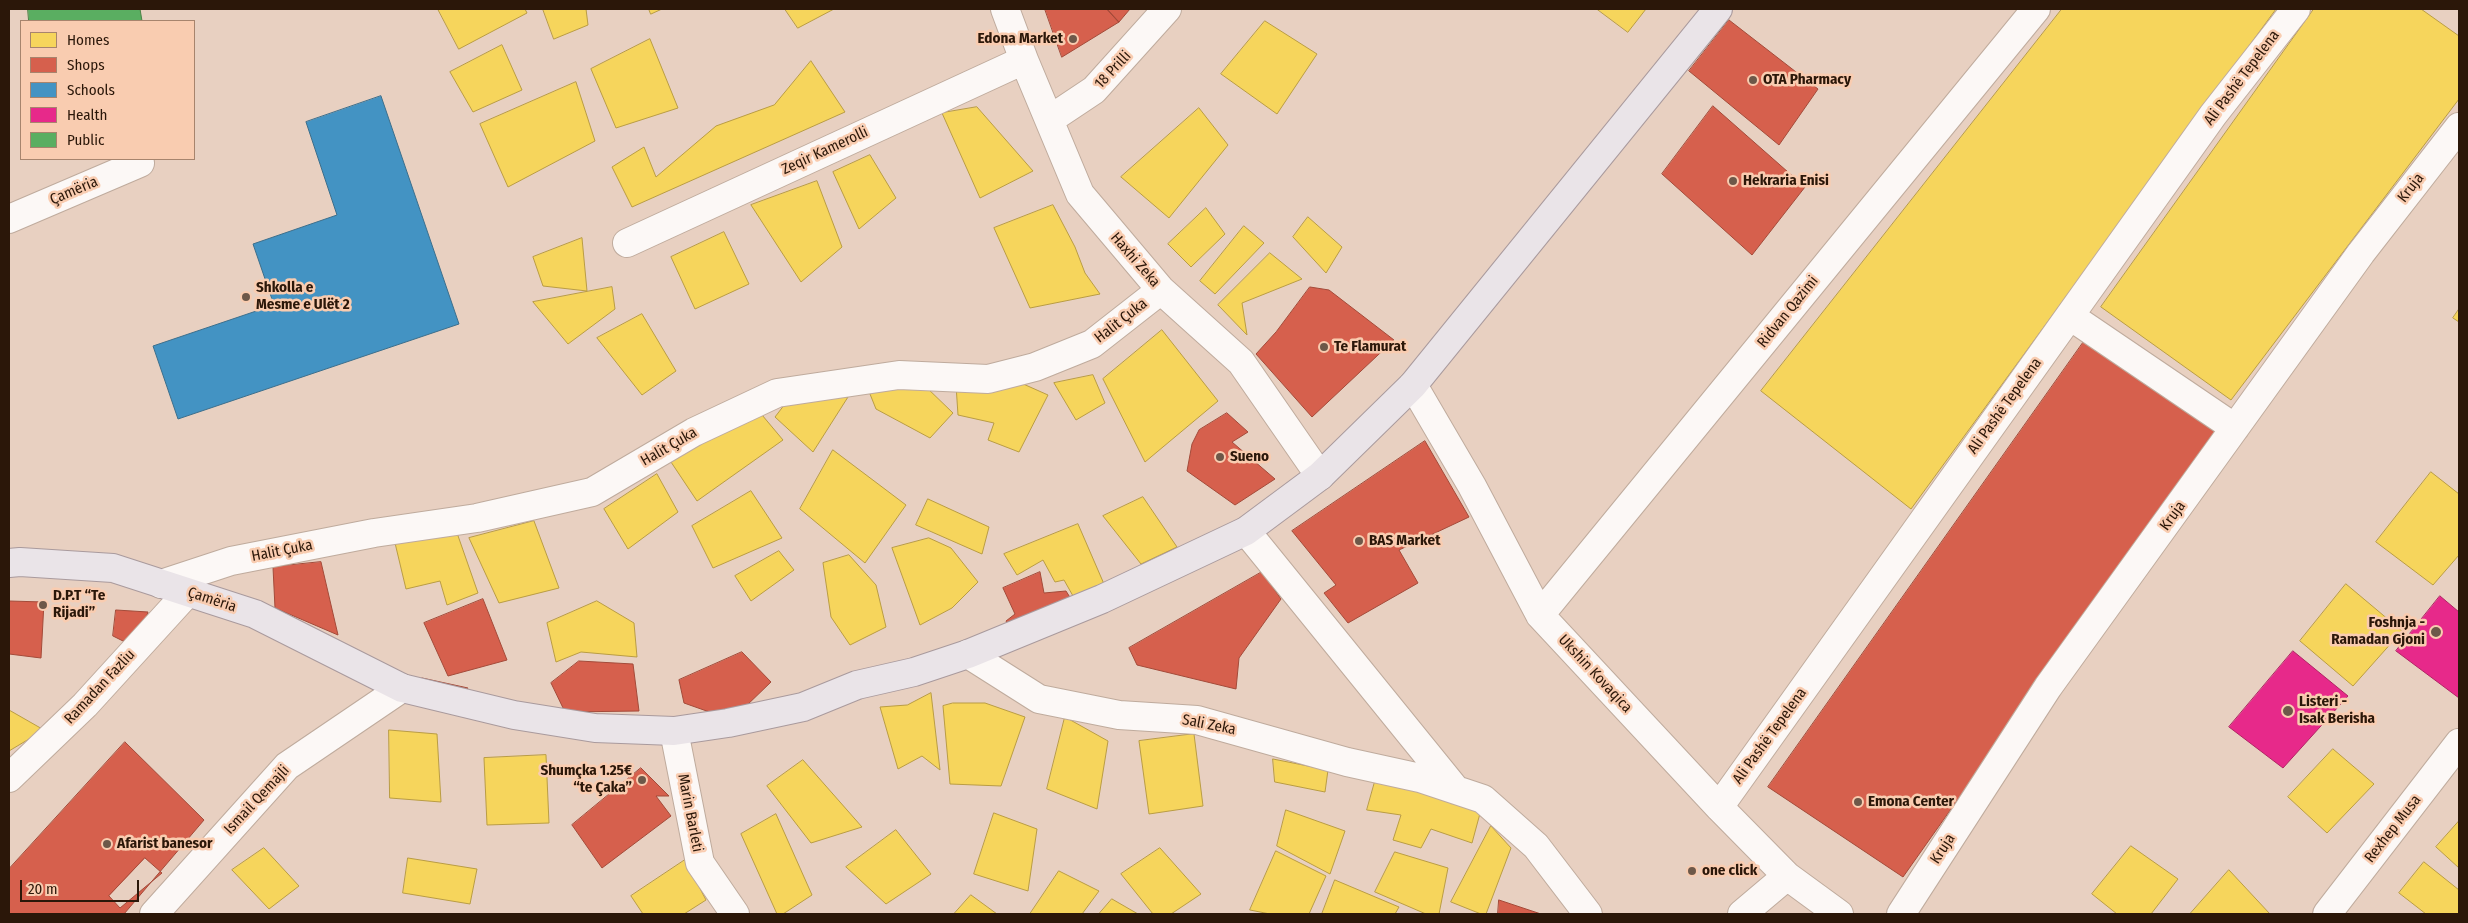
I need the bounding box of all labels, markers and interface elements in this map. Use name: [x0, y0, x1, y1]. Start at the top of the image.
legend: [20, 20, 195, 160]
street label: Ali Pashë Tepelena: [2200, 27, 2284, 129]
place label: Edona Market: [978, 30, 1063, 48]
text: Homes: [67, 31, 109, 49]
marker: Edona Market: [1067, 33, 1079, 45]
street label: 18 Prilli: [1091, 47, 1135, 93]
text: Shops: [67, 56, 105, 74]
place label: OTA Pharmacy: [1763, 71, 1851, 89]
marker: OTA Pharmacy: [1747, 74, 1759, 86]
text: Schools: [67, 81, 115, 99]
text: Health: [67, 106, 107, 124]
street label: Zeqir Kamerolli: [779, 123, 871, 179]
text: Public: [67, 131, 104, 149]
street label: Kruja: [2394, 170, 2428, 206]
place label: Hekraria Enisi: [1743, 172, 1829, 190]
street label: Çamëria: [47, 173, 101, 209]
marker: Hekraria Enisi: [1727, 175, 1739, 187]
street label: Haxhi Zeka: [1106, 229, 1164, 291]
street label: Ridvan Qazimi: [1754, 273, 1822, 351]
place label: Shkolla e Mesme e Ulët 2: [256, 279, 350, 314]
marker: Shkolla e Mesme e Ulët 2: [240, 291, 252, 303]
street label: Halit Çuka: [1091, 295, 1151, 347]
place label: Te Flamurat: [1334, 338, 1406, 356]
marker: Te Flamurat: [1318, 341, 1330, 353]
street label: Ali Pashë Tepelena: [1964, 355, 2046, 457]
street label: Halit Çuka: [638, 424, 700, 470]
place label: Sueno: [1230, 448, 1269, 466]
marker: Sueno: [1214, 451, 1226, 463]
street label: Kruja: [2156, 498, 2190, 534]
place label: BAS Market: [1369, 532, 1440, 550]
marker: BAS Market: [1353, 535, 1365, 547]
street label: Halit Çuka: [250, 536, 314, 566]
street label: Çamëria: [185, 584, 239, 616]
place label: D.P.T “Te Rijadi”: [53, 587, 105, 622]
marker: D.P.T “Te Rijadi”: [37, 599, 49, 611]
place label: Foshnja - Ramadan Gjoni: [2331, 614, 2425, 649]
marker: Foshnja - Ramadan Gjoni: [2429, 625, 2443, 639]
street label: Ukshin Kovaqica: [1554, 631, 1636, 717]
street label: Ramadan Fazliu: [61, 646, 139, 728]
street label: Ali Pashë Tepelena: [1729, 685, 1811, 787]
place label: Listeri - Isak Berisha: [2299, 693, 2375, 728]
marker: Listeri - Isak Berisha: [2281, 704, 2295, 718]
street label: Sali Zeka: [1181, 711, 1237, 739]
street label: Ismail Qemajli: [221, 762, 293, 838]
place label: Shumçka 1.25€ “te Çaka”: [540, 762, 632, 797]
street label: Marin Barleti: [674, 772, 706, 854]
marker: Shumçka 1.25€ “te Çaka”: [636, 774, 648, 786]
street label: Rexhep Musa: [2361, 792, 2425, 866]
place label: Emona Center: [1868, 793, 1954, 811]
marker: Emona Center: [1852, 796, 1864, 808]
street label: Kruja: [1927, 831, 1959, 867]
place label: Afarist banesor: [117, 835, 213, 853]
marker: Afarist banesor: [101, 838, 113, 850]
place label: one click: [1702, 862, 1757, 880]
marker: one click: [1686, 865, 1698, 877]
scale bar: [22, 870, 141, 902]
text: 20 m: [28, 880, 58, 898]

